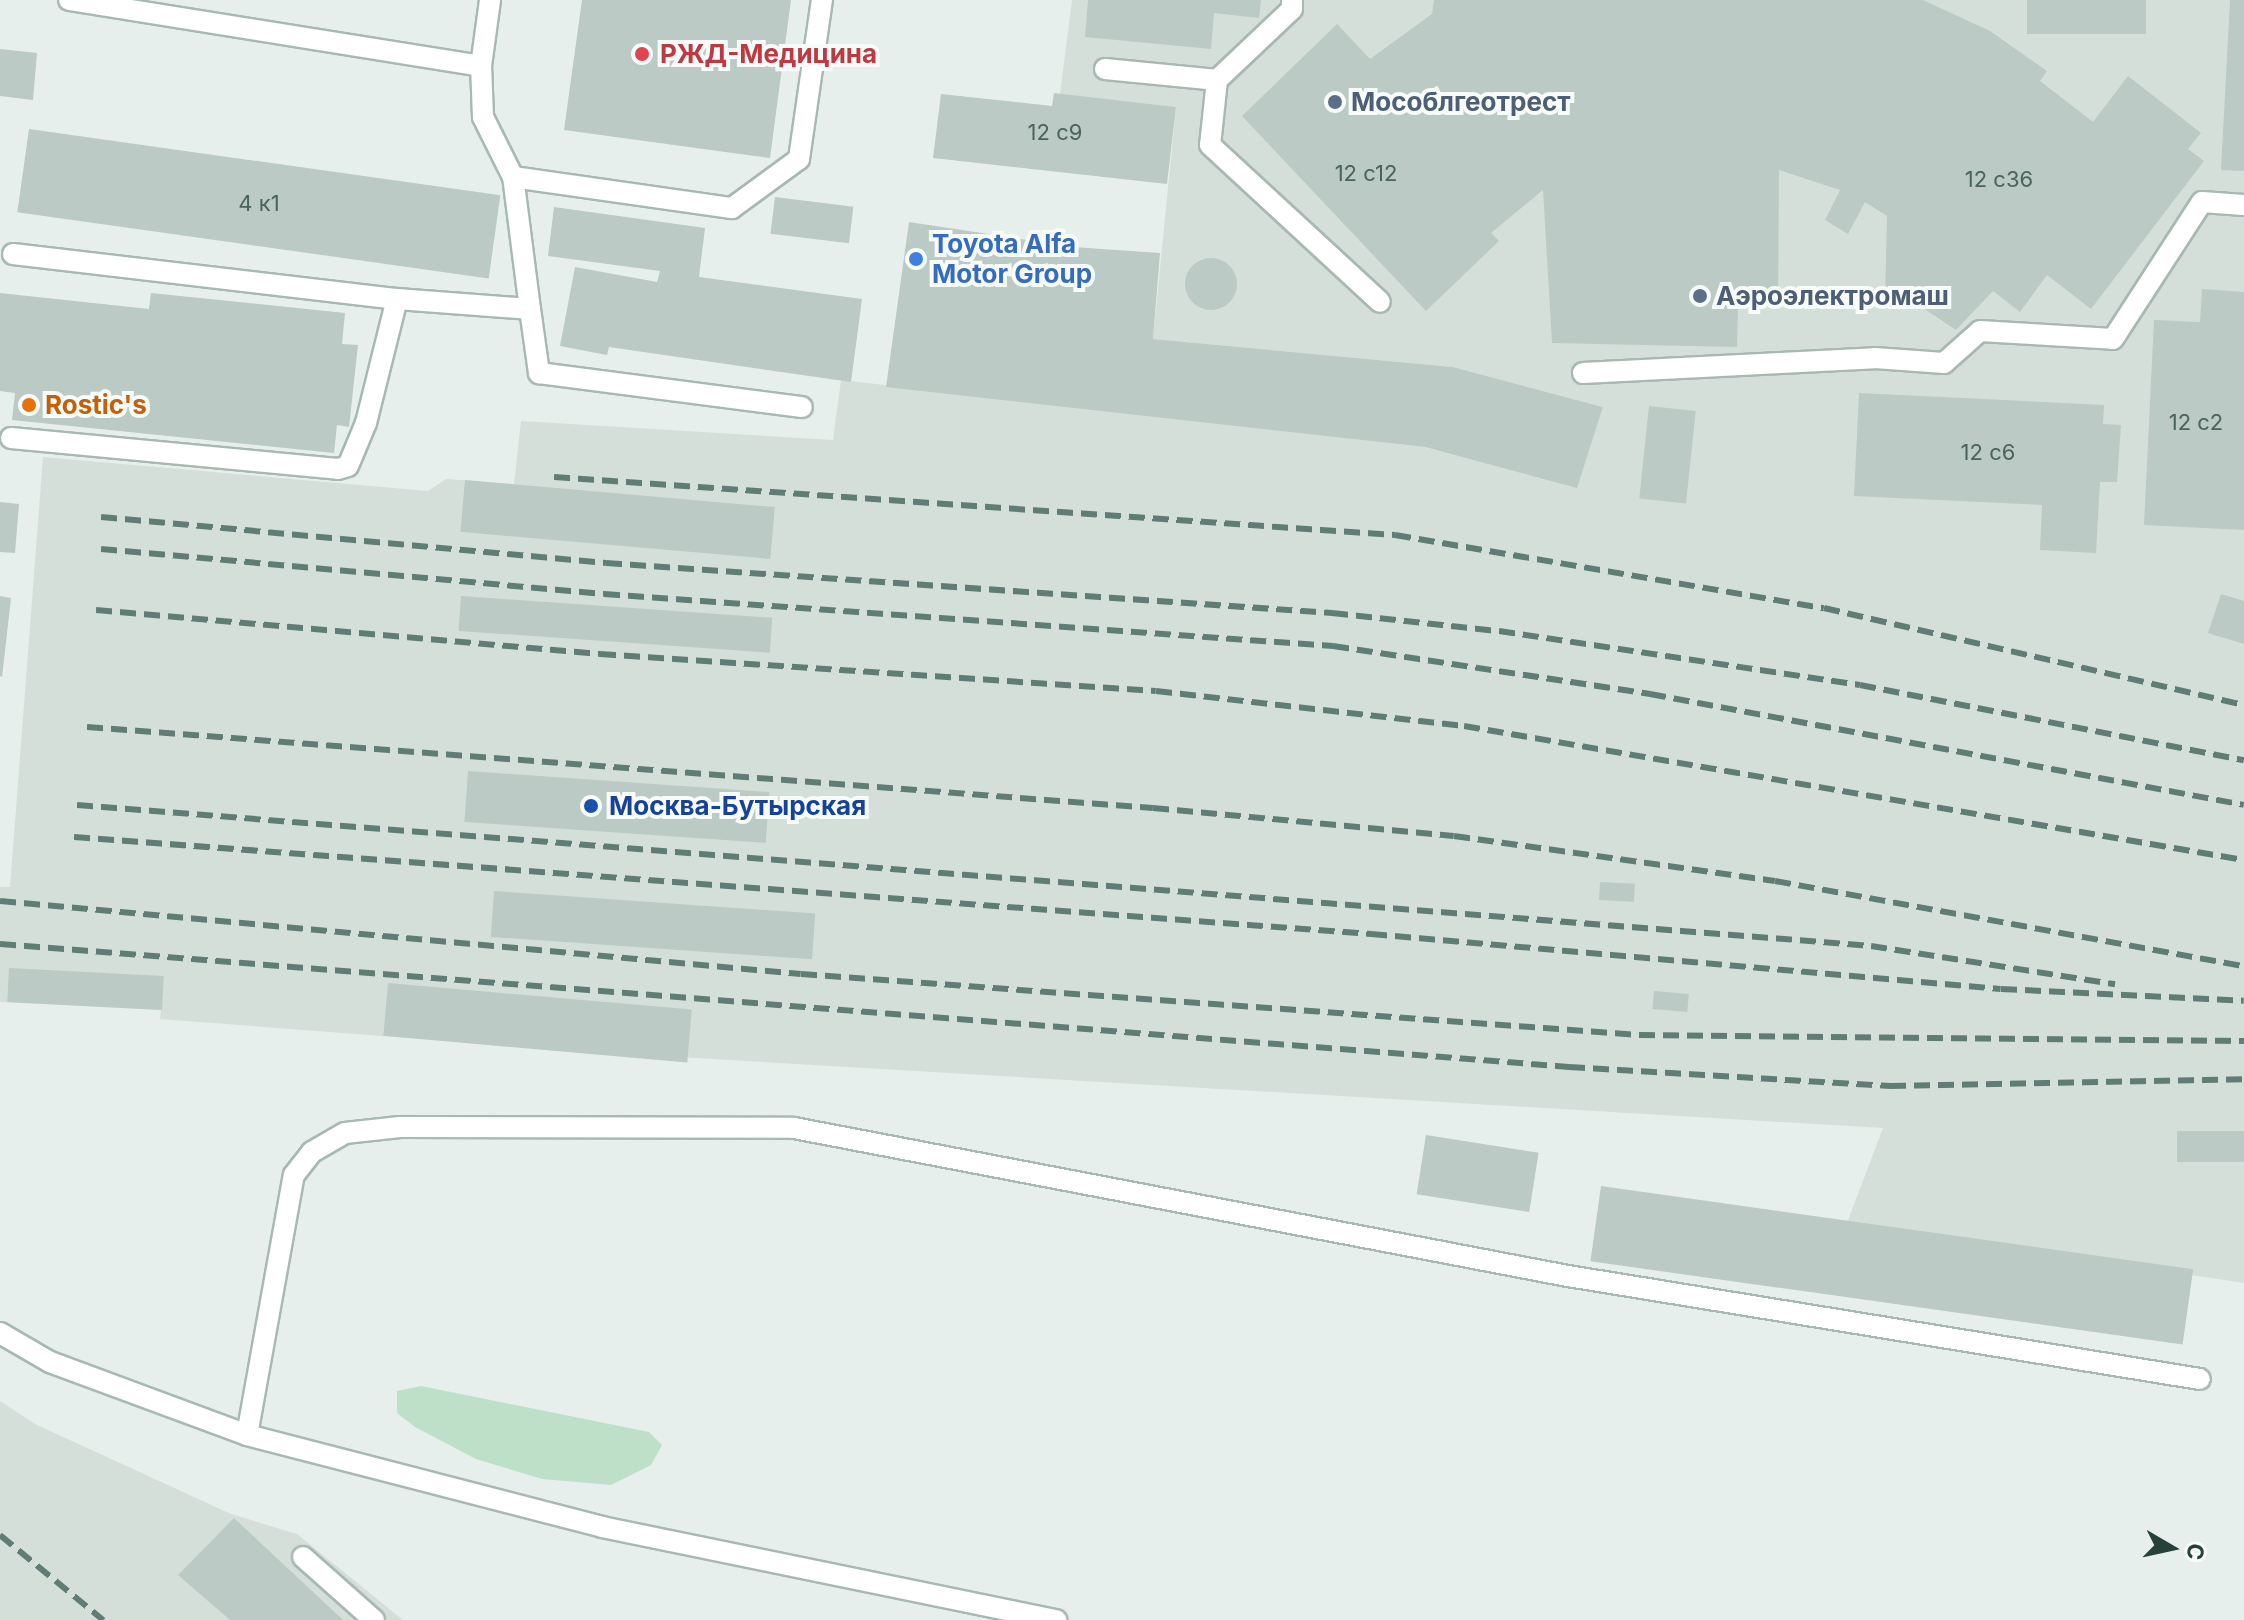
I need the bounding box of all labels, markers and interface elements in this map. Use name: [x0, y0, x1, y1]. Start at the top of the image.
place label: РЖД-Медицина: [660, 38, 877, 70]
marker: РЖД-Медицина: [631, 43, 653, 65]
place label: Мособлгеотрест: [1351, 86, 1570, 118]
marker: Мособлгеотрест: [1326, 93, 1344, 111]
house number: 12 c9: [1028, 120, 1082, 146]
house number: 12 с12: [1335, 161, 1397, 187]
house number: 12 с36: [1965, 167, 2033, 193]
house number: 4 к1: [238, 191, 280, 217]
place label: Toyota Alfa Motor Group: [932, 228, 1092, 290]
marker: Toyota Alfa Motor Group: [907, 250, 925, 268]
place label: Аэроэлектромаш: [1716, 280, 1949, 312]
marker: Аэроэлектромаш: [1691, 287, 1709, 305]
place label: Rostic's: [45, 389, 147, 421]
marker: Rostic's: [20, 396, 38, 414]
house number: 12 с2: [2169, 410, 2223, 436]
house number: 12 с6: [1961, 440, 2015, 466]
place label: Москва-Бутырская: [609, 790, 866, 822]
marker: Москва-Бутырская: [580, 795, 602, 817]
north arrow: [2132, 1508, 2212, 1588]
text: С: [2182, 1542, 2210, 1562]

